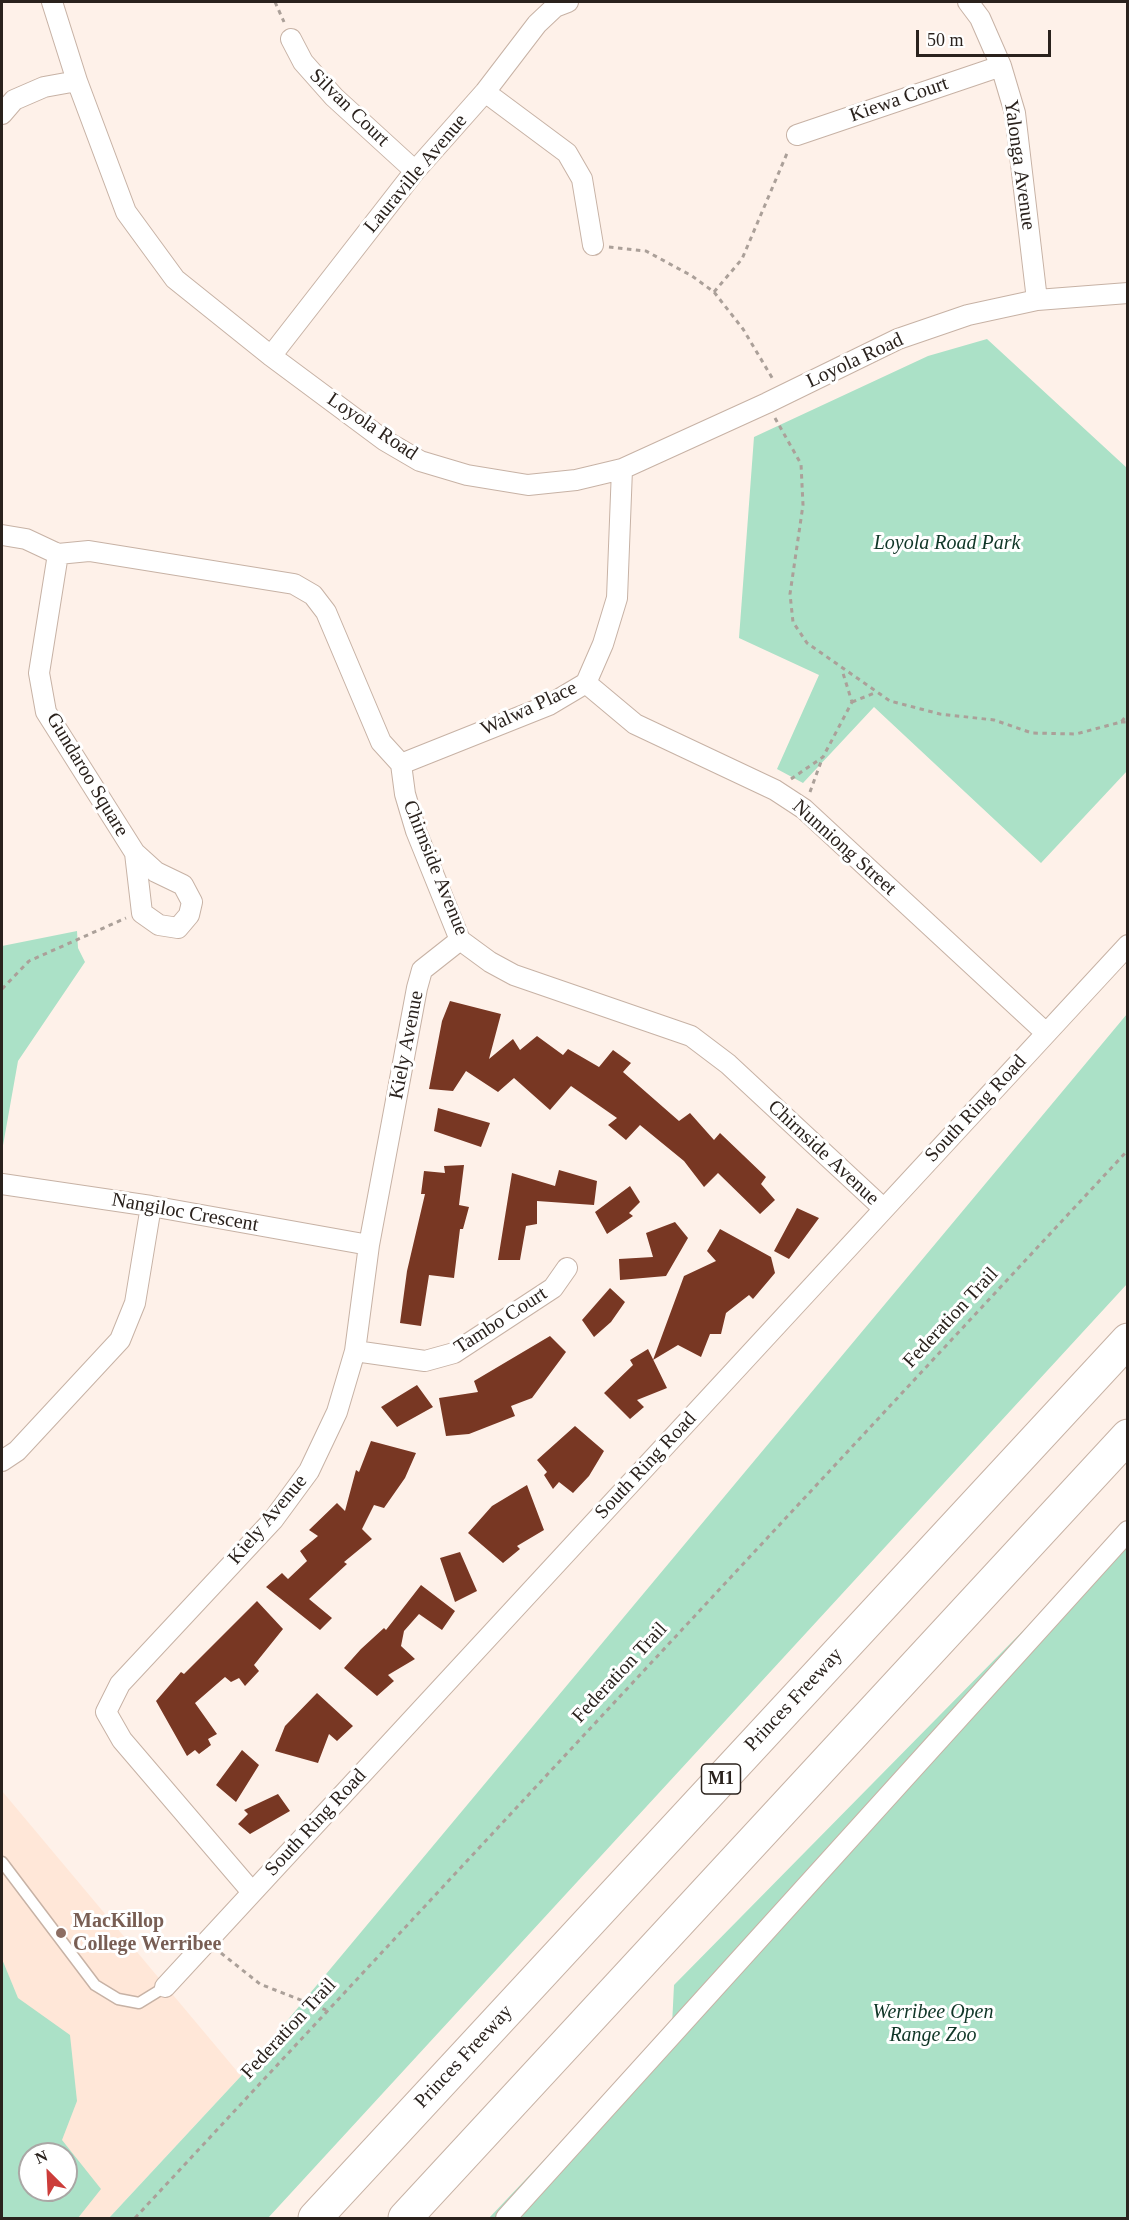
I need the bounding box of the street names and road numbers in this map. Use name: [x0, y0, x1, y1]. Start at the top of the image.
street label: Silvan Court: [304, 64, 394, 152]
street label: Kiewa Court: [847, 72, 951, 128]
street label: Yalonga Avenue: [998, 98, 1040, 232]
street label: Lauraville Avenue: [359, 110, 473, 238]
street label: Loyola Road: [803, 328, 907, 394]
street label: Loyola Road: [322, 388, 422, 466]
street label: Walwa Place: [477, 676, 581, 742]
street label: Gundaroo Square: [41, 709, 133, 841]
street label: Nunniong Street: [787, 795, 901, 901]
street label: Chirnside Avenue: [397, 797, 473, 939]
street label: Kiely Avenue: [385, 989, 429, 1101]
street label: South Ring Road: [920, 1050, 1032, 1168]
street label: Chirnside Avenue: [762, 1095, 884, 1211]
street label: Nangiloc Crescent: [110, 1188, 260, 1238]
street label: Federation Trail: [898, 1263, 1004, 1373]
street label: Tambo Court: [450, 1282, 552, 1360]
street label: South Ring Road: [590, 1407, 702, 1525]
street label: Kiely Avenue: [223, 1470, 313, 1570]
street label: Federation Trail: [567, 1618, 673, 1728]
street label: Princes Freeway: [740, 1643, 848, 1757]
street label: South Ring Road: [260, 1764, 372, 1882]
road number: M1: [702, 1764, 740, 1794]
street label: Federation Trail: [236, 1974, 342, 2084]
street label: Princes Freeway: [410, 2000, 518, 2114]

